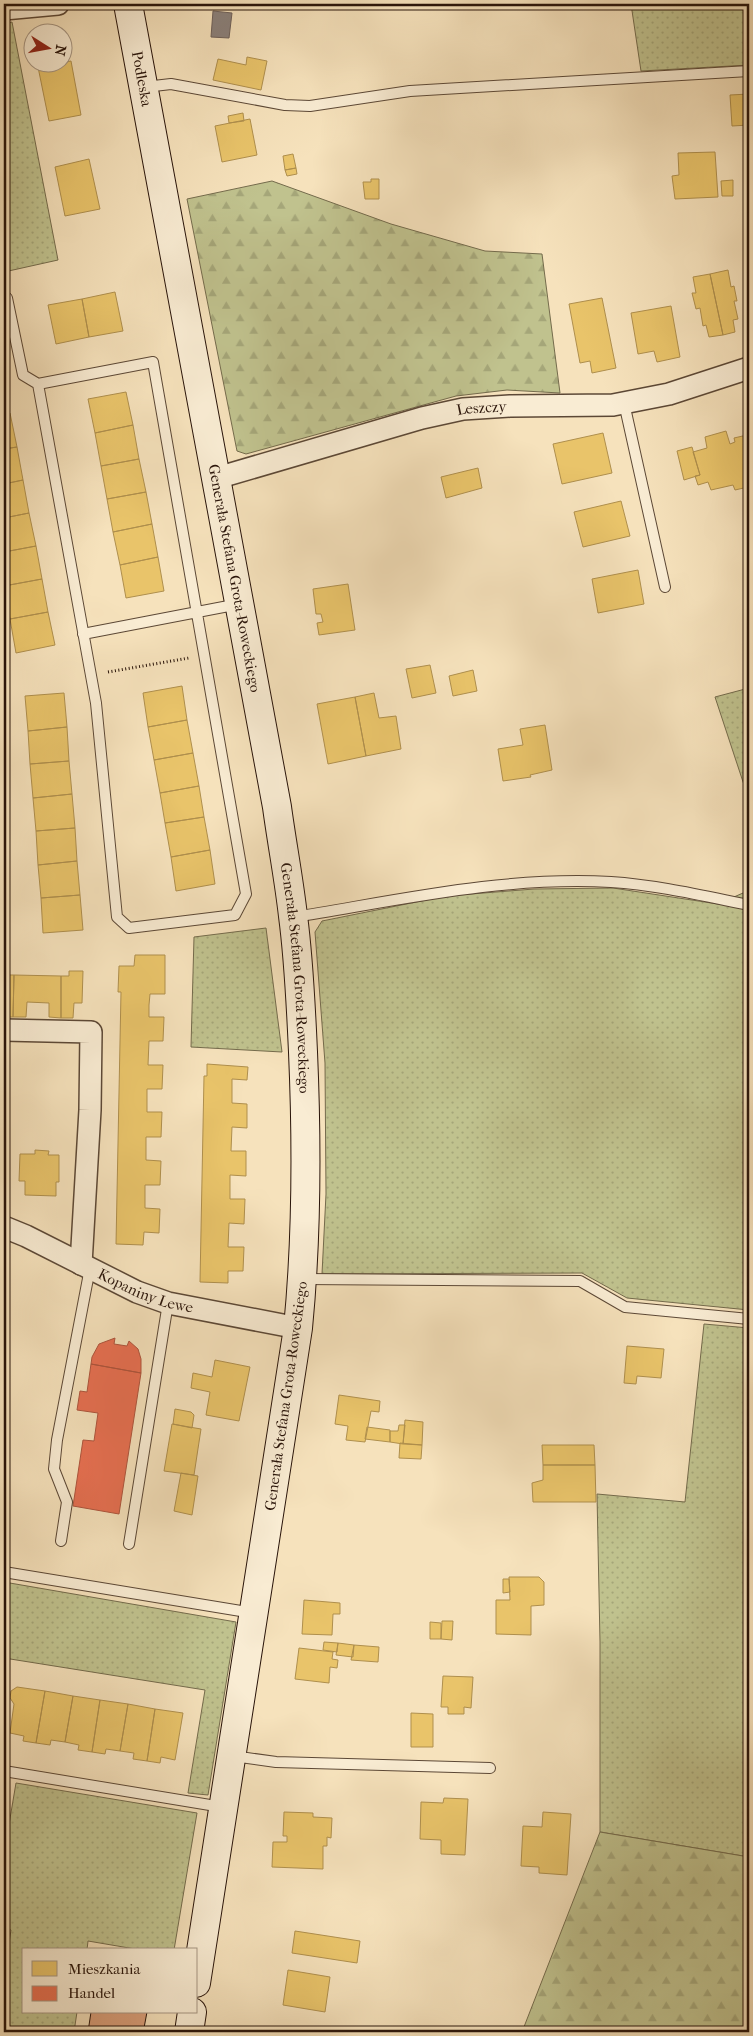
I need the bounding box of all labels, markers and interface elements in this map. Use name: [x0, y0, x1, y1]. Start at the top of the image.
north arrow: [22, 22, 72, 72]
text: N: [51, 44, 70, 58]
street label: Podleska: [128, 49, 156, 109]
street label: Leszczy: [455, 397, 508, 419]
street label: Generała Stefana Grota-Roweckiego: [205, 463, 265, 694]
street label: Generała Stefana Grota-Roweckiego: [277, 861, 314, 1094]
street label: Kopaniny Lewe: [95, 1265, 195, 1317]
street label: Generała Stefana Grota-Roweckiego: [261, 1280, 311, 1512]
legend: [22, 1948, 198, 2014]
text: Mieszkania: [68, 1960, 141, 1978]
text: Handel: [68, 1984, 115, 2002]

